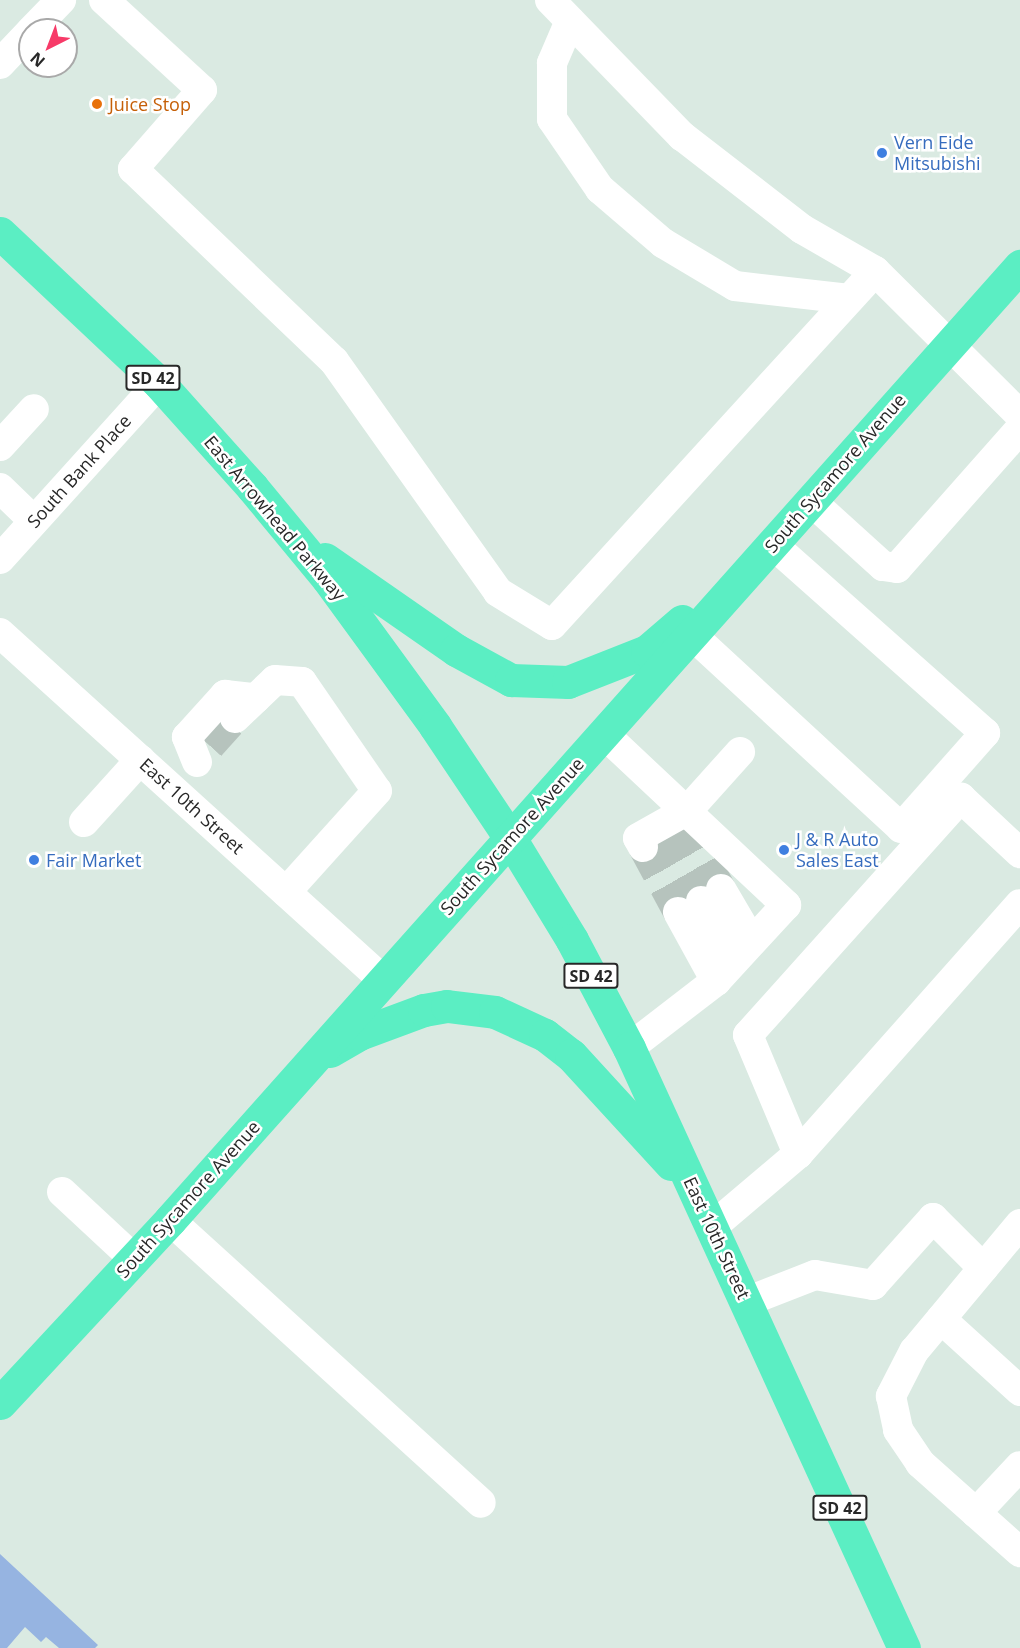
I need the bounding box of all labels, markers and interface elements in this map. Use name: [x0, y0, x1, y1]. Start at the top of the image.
north arrow: [18, 18, 78, 78]
text: N: [25, 47, 49, 72]
place label: Juice Stop: [109, 93, 191, 115]
marker: Juice Stop: [90, 97, 104, 111]
place label: Vern Eide Mitsubishi: [894, 132, 980, 174]
marker: Vern Eide Mitsubishi: [875, 146, 889, 160]
road number: SD 42: [124, 365, 182, 391]
street label: South Sycamore Avenue: [760, 389, 910, 557]
street label: South Bank Place: [23, 410, 135, 532]
street label: East Arrowhead Parkway: [200, 431, 350, 605]
street label: South Sycamore Avenue: [436, 753, 588, 919]
street label: East 10th Street: [135, 754, 249, 858]
place label: J & R Auto Sales East: [796, 829, 879, 872]
marker: J & R Auto Sales East: [777, 843, 791, 857]
place label: Fair Market: [46, 849, 141, 871]
marker: Fair Market: [27, 853, 41, 867]
road number: SD 42: [562, 963, 620, 989]
street label: South Sycamore Avenue: [112, 1116, 264, 1282]
street label: East 10th Street: [679, 1173, 755, 1303]
road number: SD 42: [812, 1495, 868, 1521]

